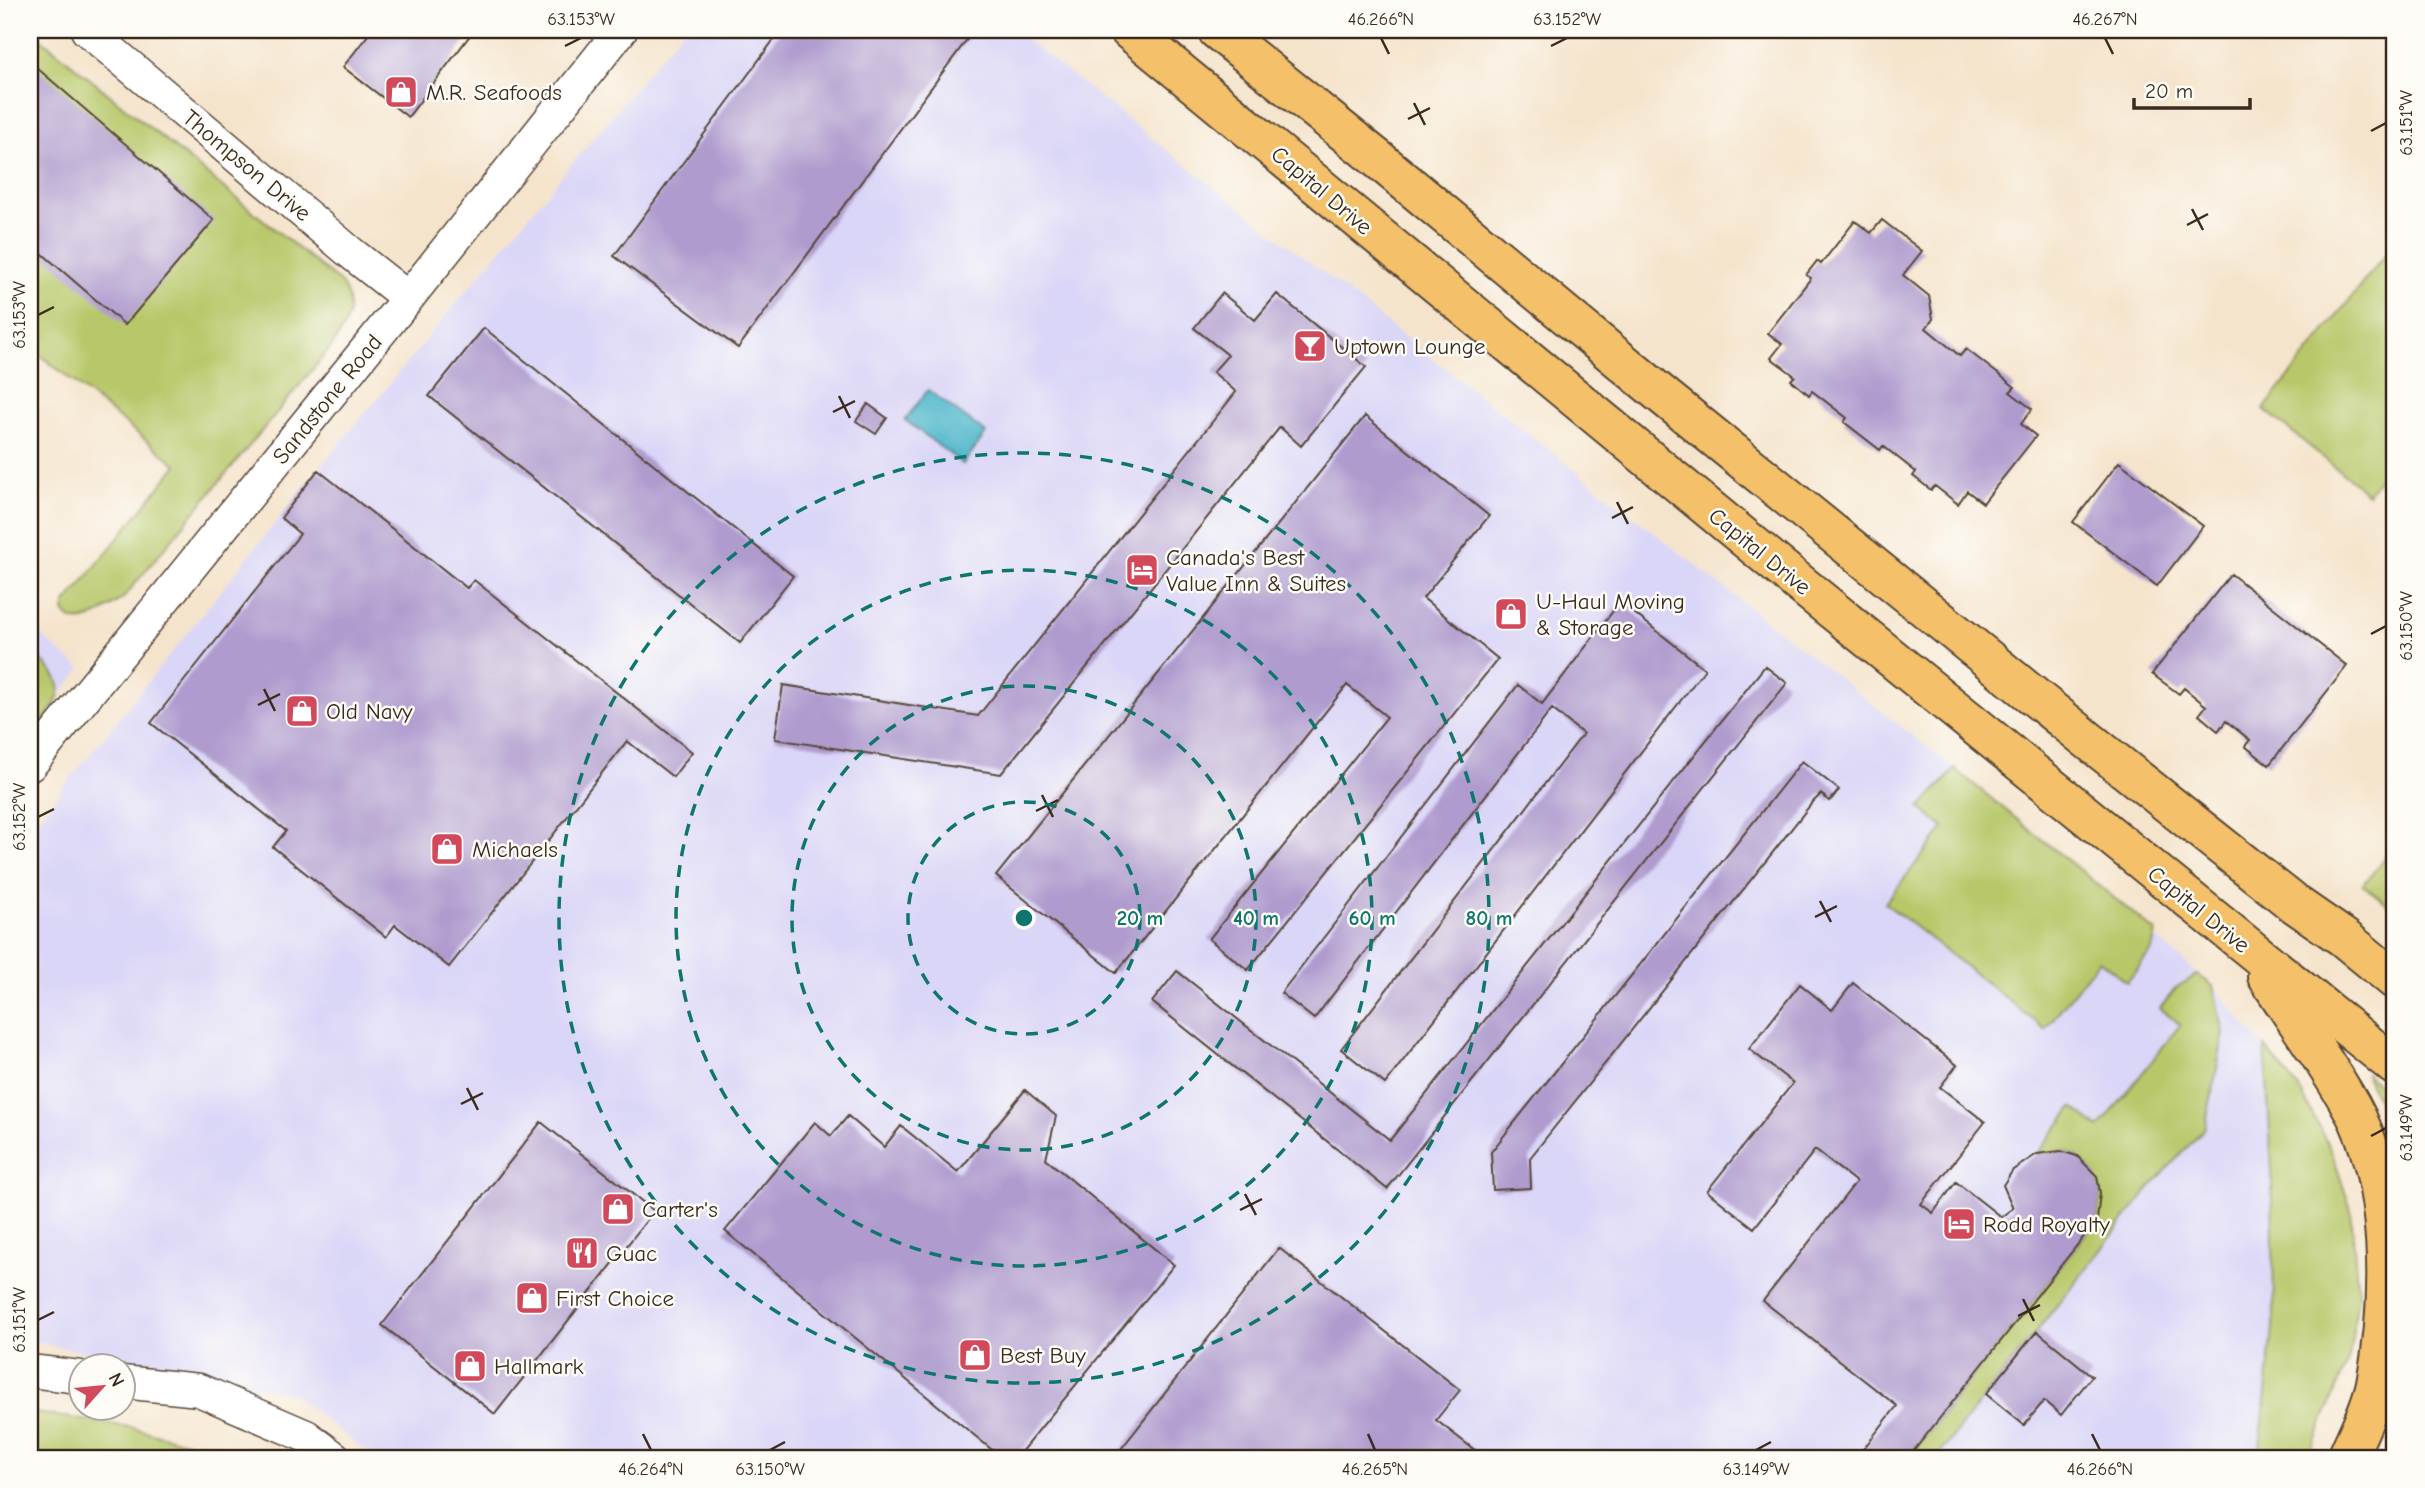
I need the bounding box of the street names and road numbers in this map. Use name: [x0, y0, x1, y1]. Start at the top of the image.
street label: Thompson Drive: [177, 104, 316, 227]
street label: Capital Drive: [1266, 140, 1378, 240]
street label: Sandstone Road: [267, 329, 388, 469]
street label: Capital Drive: [1703, 502, 1816, 601]
street label: Capital Drive: [2142, 860, 2255, 959]

